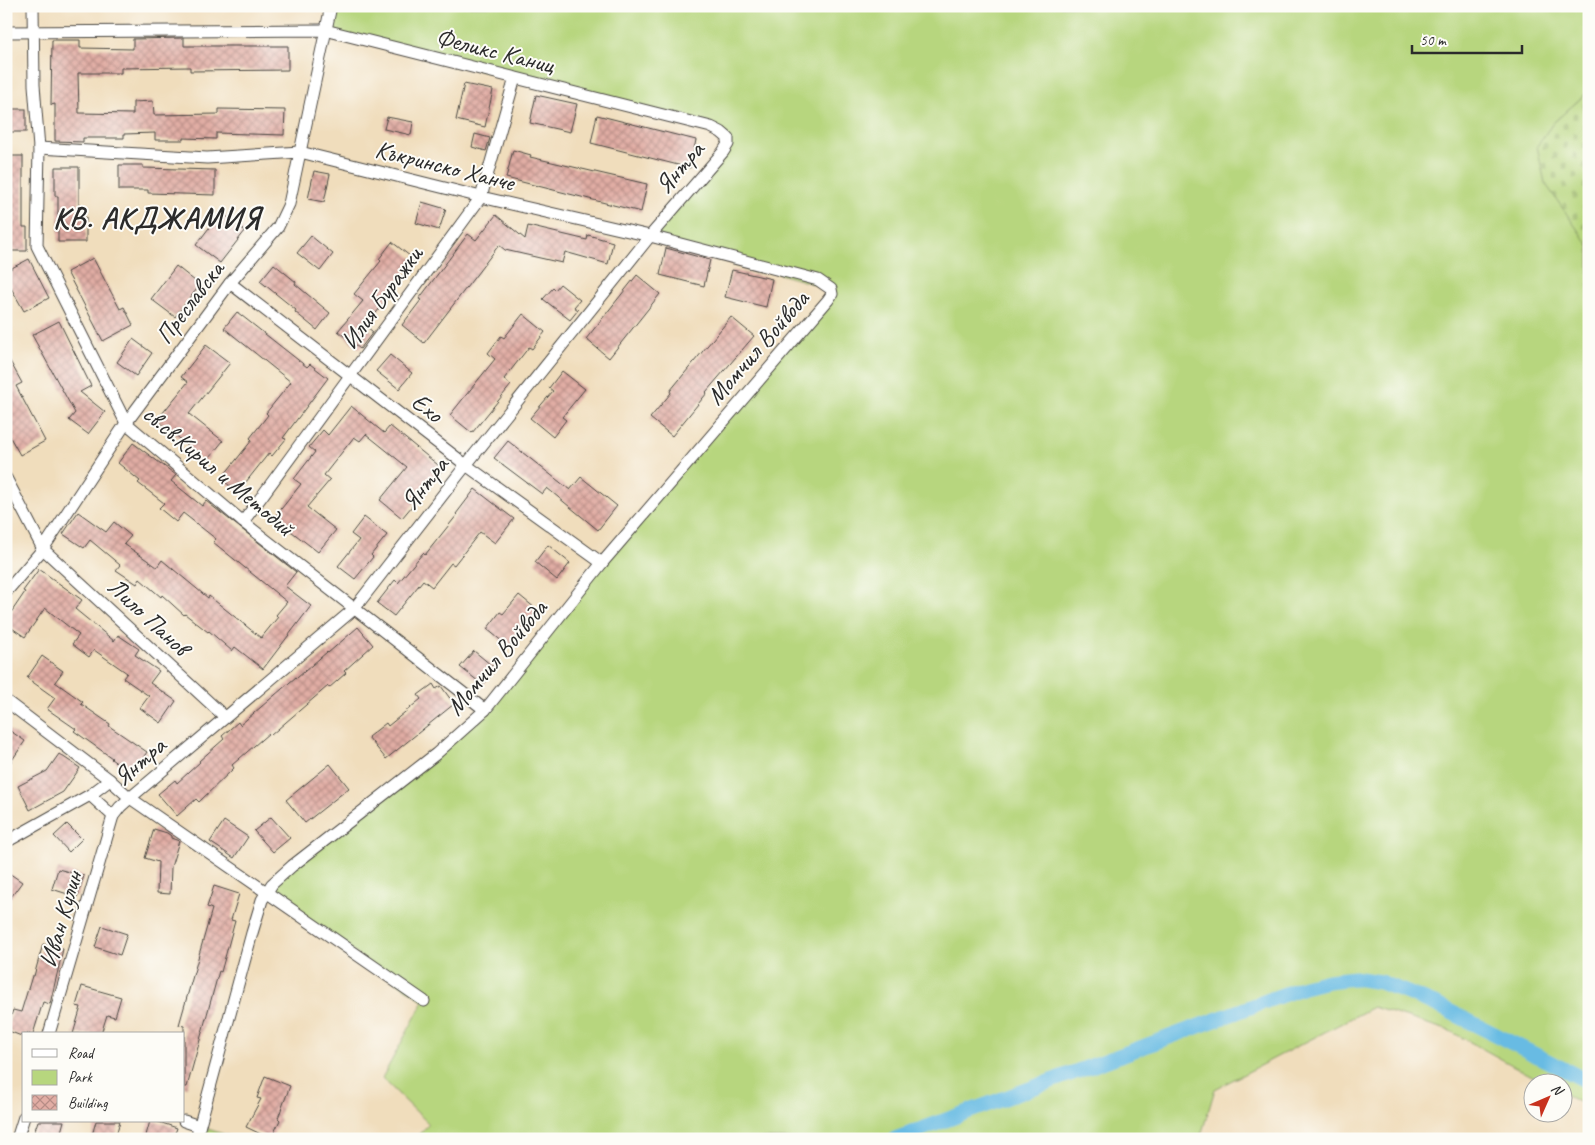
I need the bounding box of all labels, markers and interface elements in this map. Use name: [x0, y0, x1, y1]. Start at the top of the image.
street label: Феликс Каниц: [432, 21, 558, 81]
scale bar: [1412, 22, 1522, 54]
text: 50 m: [1420, 31, 1447, 50]
street label: Къкринско Ханче: [372, 133, 519, 199]
street label: Янтра: [648, 133, 713, 201]
district label: КВ. АКДЖАМИЯ: [53, 199, 264, 237]
street label: Илия Буражки: [334, 238, 431, 356]
street label: Преславска: [148, 253, 233, 350]
street label: Момчил Войвода: [699, 282, 817, 411]
street label: Ехо: [405, 386, 451, 431]
street label: св.св.Кирил и Методий: [136, 398, 302, 545]
street label: Янтра: [394, 449, 457, 517]
street label: Лило Панов: [101, 571, 200, 666]
street label: Момчил Войвода: [439, 592, 556, 722]
street label: Янтра: [107, 729, 174, 793]
street label: Иван Кулин: [32, 866, 90, 971]
legend: [22, 1032, 185, 1122]
text: Road: [68, 1044, 95, 1063]
text: Park: [68, 1068, 93, 1087]
north arrow: [1522, 1072, 1572, 1122]
text: N: [1548, 1080, 1568, 1100]
text: Building: [68, 1094, 108, 1113]

